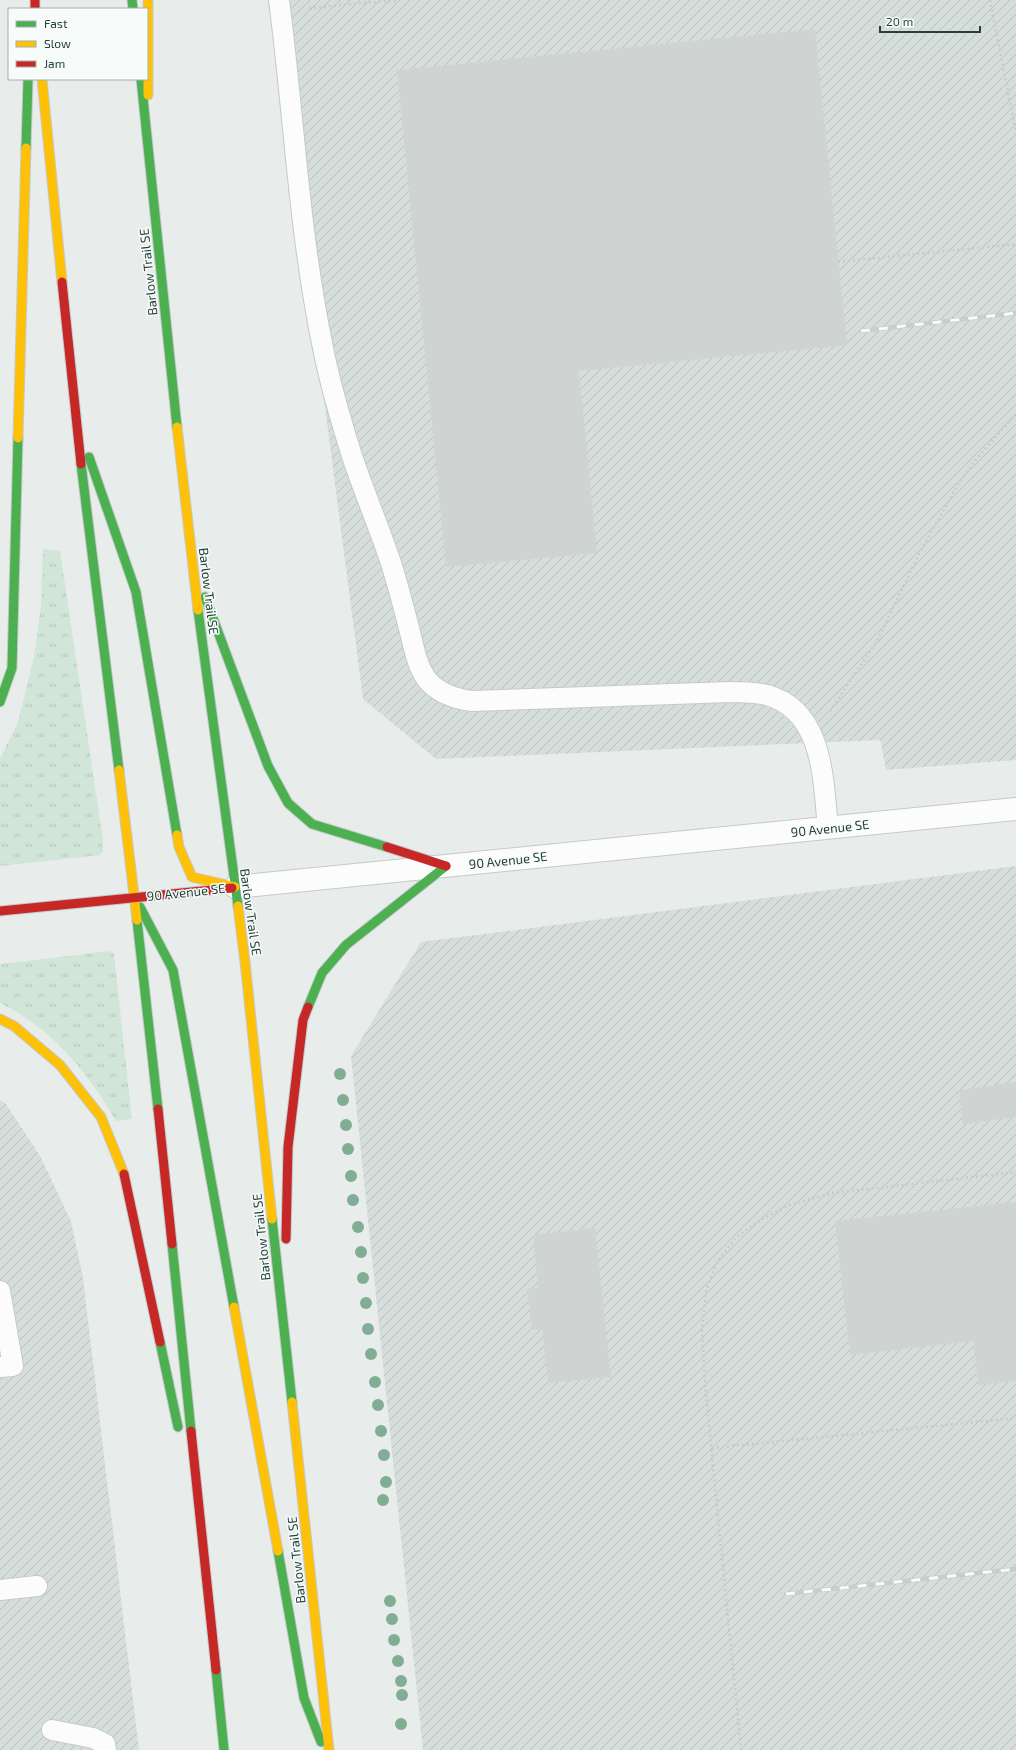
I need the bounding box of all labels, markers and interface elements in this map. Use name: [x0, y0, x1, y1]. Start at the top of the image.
legend: [8, 8, 148, 80]
scale bar: [880, 8, 980, 34]
text: 20 m: [886, 14, 913, 28]
text: Fast: [44, 16, 68, 30]
text: Slow: [44, 36, 71, 50]
text: Jam: [44, 56, 65, 70]
street label: Barlow Trail SE: [135, 228, 161, 316]
street label: Barlow Trail SE: [196, 547, 222, 635]
street label: 90 Avenue SE: [790, 816, 870, 840]
street label: 90 Avenue SE: [468, 848, 548, 872]
street label: Barlow Trail SE: [237, 868, 265, 956]
street label: 90 Avenue SE: [146, 880, 226, 904]
street label: Barlow Trail SE: [248, 1193, 274, 1281]
street label: Barlow Trail SE: [283, 1516, 309, 1604]

